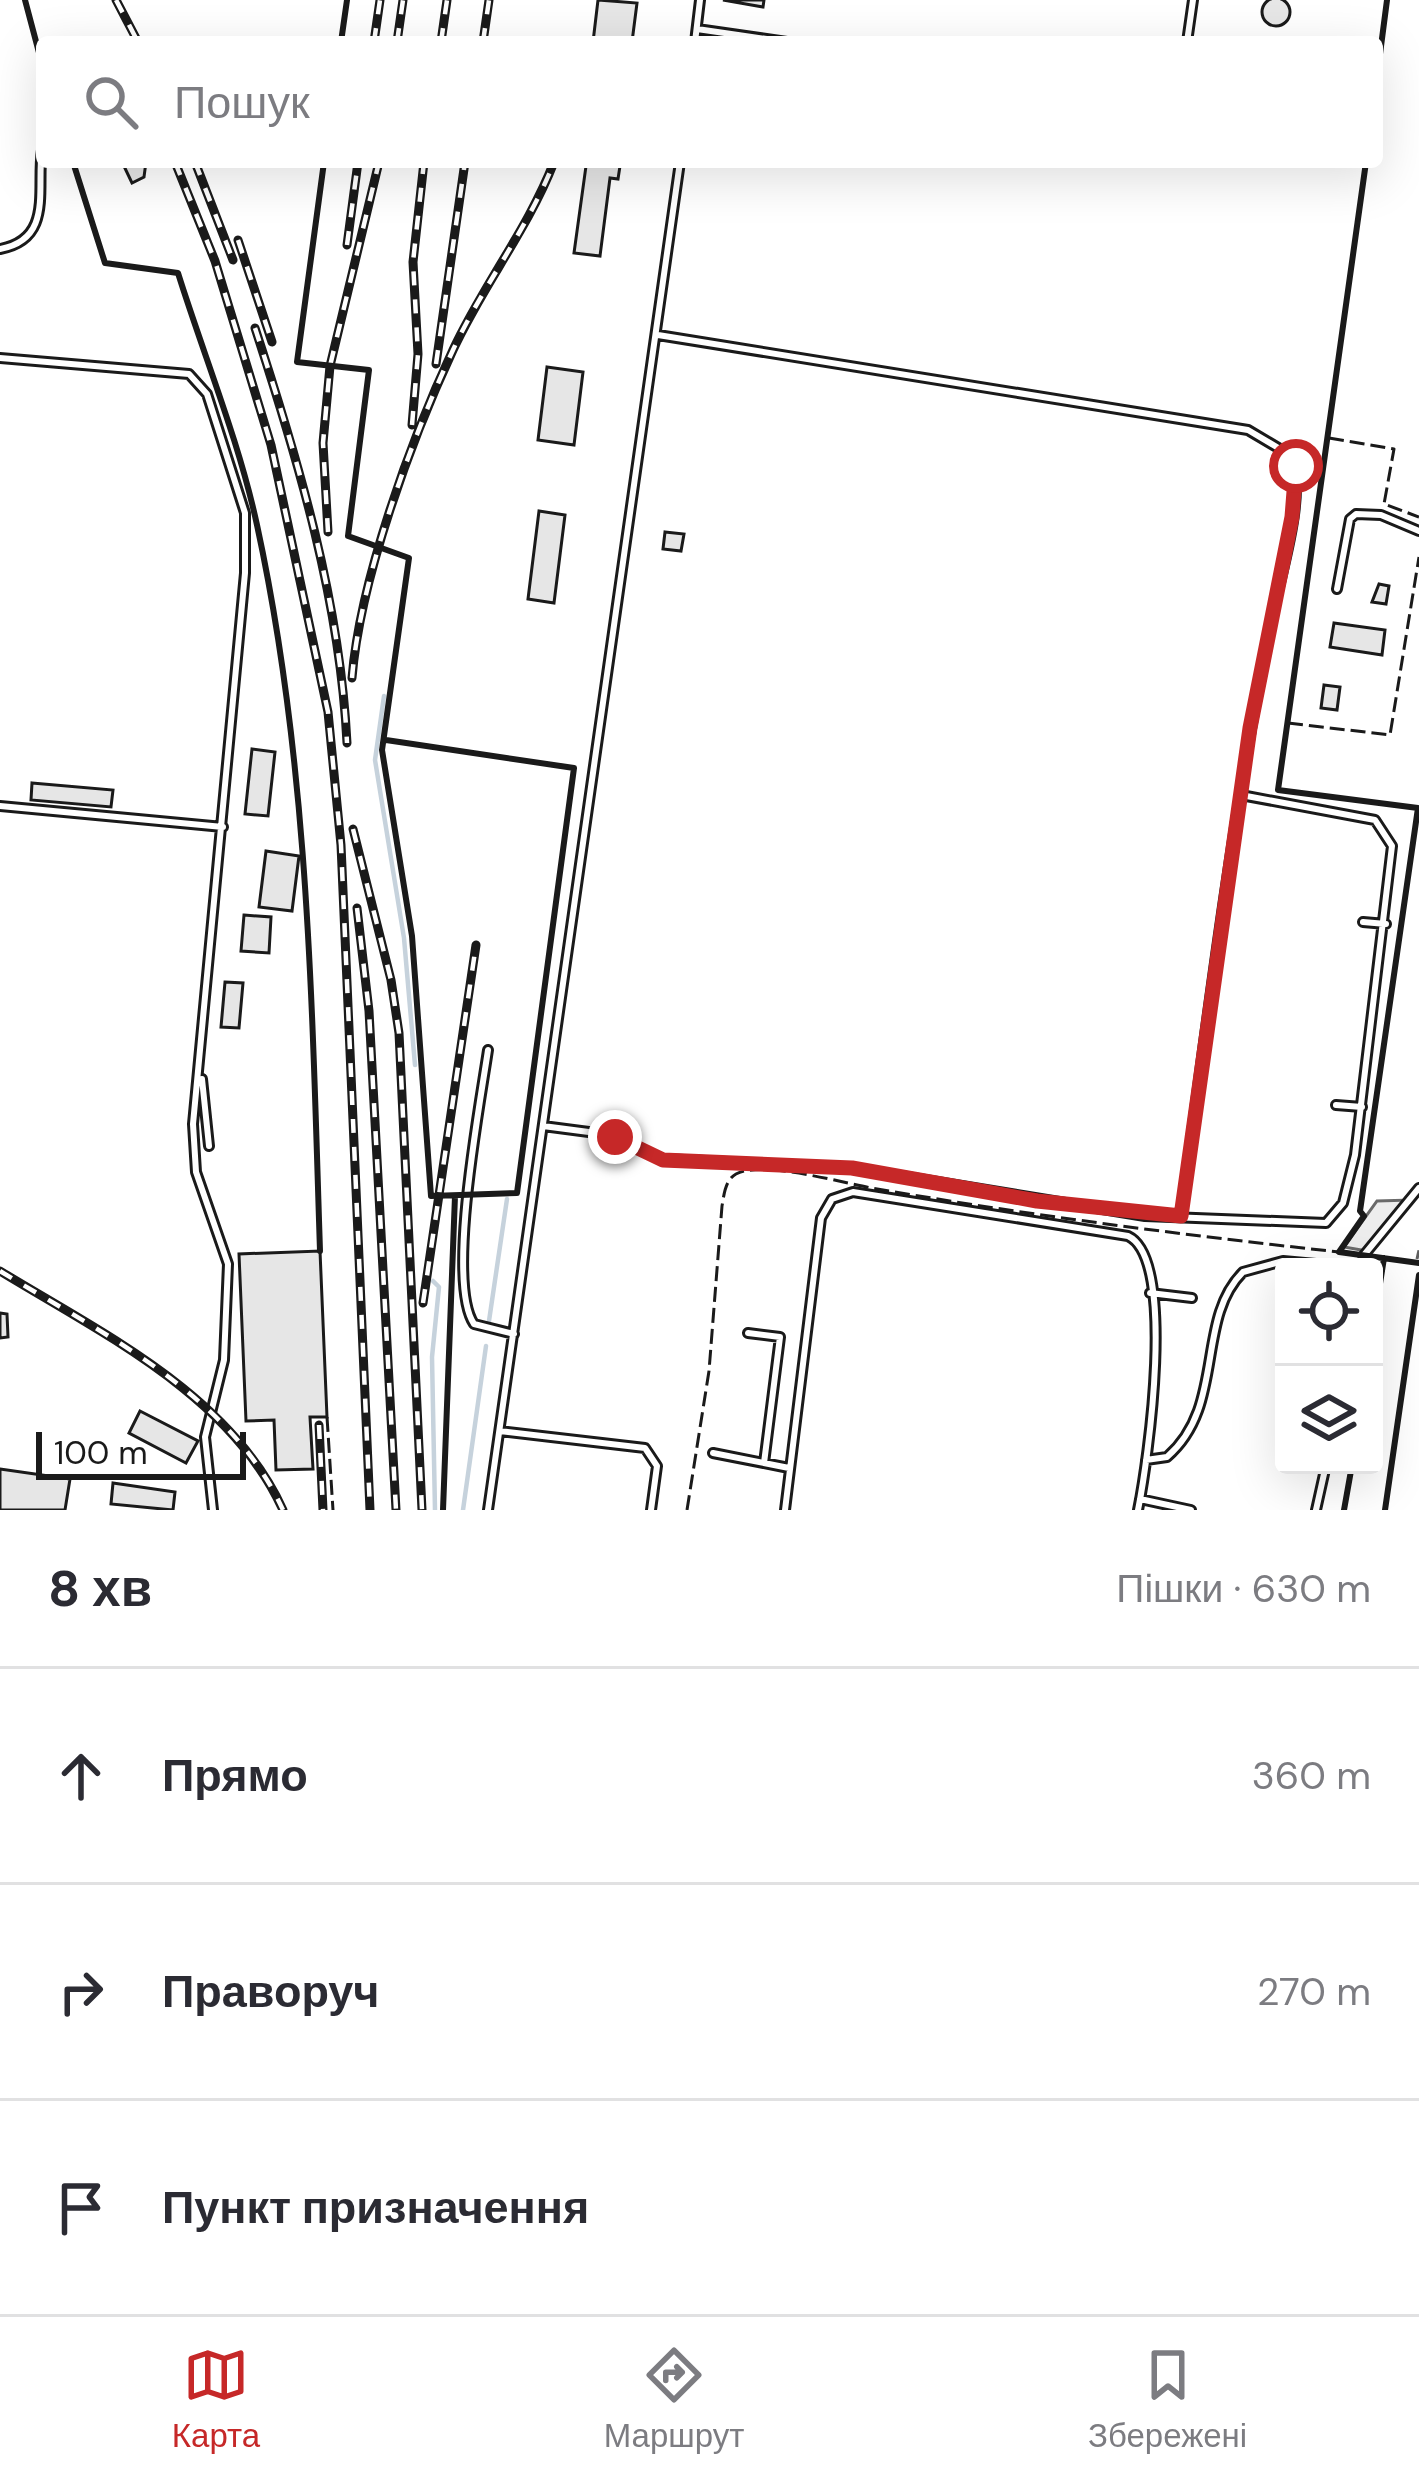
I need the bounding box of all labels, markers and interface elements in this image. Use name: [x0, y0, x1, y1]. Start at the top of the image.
search box: [36, 36, 1383, 168]
icon: search: [78, 69, 144, 135]
text: Пошук: [174, 73, 310, 132]
route start: [1269, 439, 1323, 493]
route end: [588, 1110, 642, 1164]
map controls: [1275, 1258, 1383, 1474]
button: locate: [1275, 1258, 1383, 1366]
button: layers: [1275, 1366, 1383, 1474]
scale bar: [36, 1426, 246, 1479]
text: 100 m: [54, 1431, 148, 1474]
text: 8 хв: [48, 1555, 152, 1622]
text: Пішки · 630 m: [1116, 1563, 1371, 1614]
icon: ahead: [48, 1743, 114, 1809]
text: Прямо: [162, 1746, 308, 1805]
text: 360 m: [1252, 1750, 1371, 1801]
icon: right: [48, 1959, 114, 2025]
text: Праворуч: [162, 1962, 379, 2021]
text: 270 m: [1257, 1966, 1371, 2017]
icon: arrive: [48, 2175, 114, 2241]
text: Пункт призначення: [162, 2178, 589, 2237]
tab: Карта: [172, 2342, 260, 2457]
tab: Маршрут: [604, 2342, 744, 2457]
tab: Збережені: [1088, 2342, 1247, 2457]

